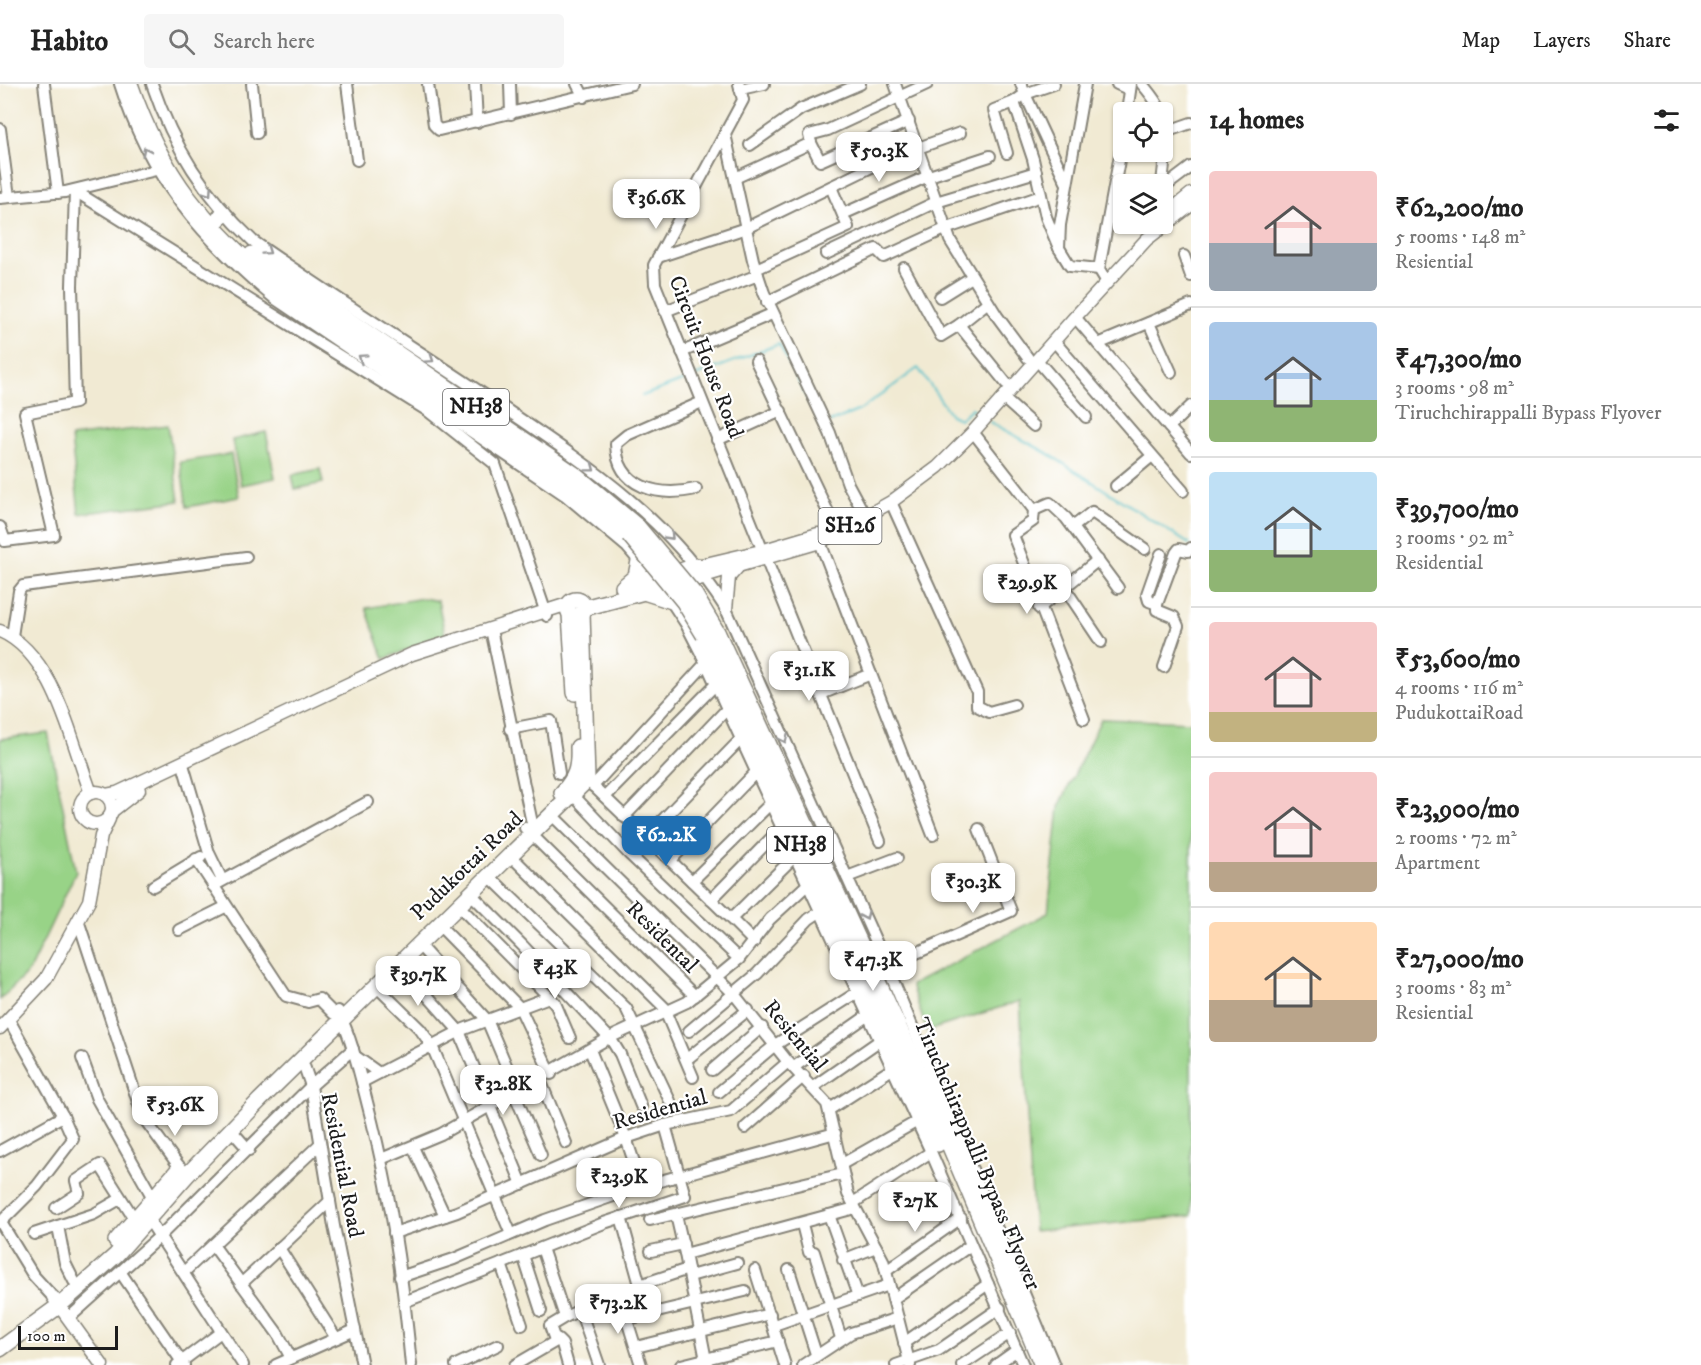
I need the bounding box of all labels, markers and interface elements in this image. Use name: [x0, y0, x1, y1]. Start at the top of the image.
search box: [144, 14, 564, 68]
text: Habito: [30, 24, 108, 59]
icon: search: [165, 25, 198, 58]
text: Search here: [213, 28, 315, 55]
text: Map: [1461, 28, 1500, 54]
text: Layers: [1533, 28, 1591, 54]
text: Share: [1624, 28, 1671, 54]
map controls: [1113, 102, 1173, 234]
button: locate: [1113, 102, 1173, 162]
text: 14 homes: [1209, 104, 1304, 137]
icon: filters: [1650, 104, 1683, 137]
pin: ₹50.3K: [830, 132, 928, 183]
text: ₹50.3K: [850, 139, 908, 164]
one-way arrow: [141, 146, 153, 157]
button: layers: [1113, 174, 1173, 234]
pin: ₹36.6K: [607, 179, 705, 230]
one-way arrow: [201, 185, 212, 196]
text: ₹36.6K: [627, 186, 685, 211]
text: ₹62,200/mo: [1395, 192, 1523, 225]
icon: home: [1257, 195, 1329, 267]
text: 5 rooms · 148 m²: [1395, 225, 1525, 250]
one-way arrow: [261, 244, 272, 255]
text: Resiential: [1395, 250, 1473, 275]
street label: Circuit House Road: [663, 272, 749, 442]
text: ₹47,300/mo: [1395, 343, 1521, 376]
icon: home: [1257, 346, 1329, 418]
one-way arrow: [423, 351, 434, 362]
one-way arrow: [358, 354, 369, 365]
text: 3 rooms · 98 m²: [1395, 376, 1514, 401]
road number: NH38: [443, 389, 509, 425]
text: Tiruchchirappalli Bypass Flyover: [1395, 401, 1662, 426]
one-way arrow: [585, 461, 596, 472]
text: ₹39,700/mo: [1395, 493, 1519, 526]
icon: home: [1257, 496, 1329, 568]
road number: SH26: [818, 508, 882, 544]
text: 3 rooms · 92 m²: [1395, 526, 1514, 551]
one-way arrow: [663, 530, 674, 540]
text: Residential: [1395, 551, 1483, 576]
pin: ₹29.9K: [978, 564, 1076, 615]
text: ₹29.9K: [997, 571, 1057, 596]
text: ₹53,600/mo: [1395, 643, 1520, 676]
icon: home: [1257, 646, 1329, 718]
pin: ₹31.1K: [760, 651, 858, 702]
text: ₹31.1K: [783, 658, 835, 683]
text: 4 rooms · 116 m²: [1395, 676, 1523, 701]
text: PudukottaiRoad: [1395, 701, 1523, 726]
one-way arrow: [777, 733, 789, 744]
text: ₹23,900/mo: [1395, 793, 1519, 826]
icon: home: [1257, 796, 1329, 868]
street label: Pudukottai Road: [405, 806, 529, 926]
pin: ₹62.2K: [617, 816, 715, 867]
text: ₹62.2K: [636, 823, 696, 848]
text: 2 rooms · 72 m²: [1395, 826, 1517, 851]
road number: NH38: [767, 827, 833, 863]
text: Apartment: [1395, 851, 1480, 876]
pin: ₹30.3K: [924, 863, 1022, 914]
text: ₹30.3K: [945, 870, 1001, 895]
street label: Residental: [620, 895, 704, 979]
one-way arrow: [858, 910, 870, 921]
pin: ₹47.3K: [824, 941, 922, 992]
text: ₹27,000/mo: [1395, 943, 1524, 976]
icon: home: [1257, 946, 1329, 1018]
text: ₹47.3K: [844, 948, 902, 973]
pin: ₹43K: [519, 949, 591, 1000]
pin: ₹39.7K: [369, 956, 467, 1007]
text: ₹43K: [533, 956, 577, 981]
text: ₹39.7K: [389, 963, 447, 988]
text: 3 rooms · 83 m²: [1395, 976, 1511, 1001]
street label: Resiential: [757, 994, 833, 1078]
text: Resiential: [1395, 1001, 1473, 1026]
street label: Tiruchchirappalli Bypass Flyover: [907, 1014, 1047, 1295]
pin: ₹32.8K: [454, 1065, 552, 1116]
text: ₹32.8K: [474, 1072, 532, 1097]
street label: Residential: [610, 1084, 711, 1136]
pin: ₹53.6K: [126, 1086, 224, 1137]
street label: Residential Road: [315, 1090, 369, 1240]
text: ₹53.6K: [146, 1093, 204, 1118]
pin: ₹23.9K: [570, 1158, 668, 1209]
text: ₹23.9K: [590, 1165, 648, 1190]
pin: ₹27K: [879, 1182, 951, 1233]
text: ₹27K: [892, 1189, 938, 1214]
pin: ₹73.2K: [569, 1284, 667, 1335]
text: ₹73.2K: [589, 1291, 647, 1316]
scale bar: [18, 1323, 118, 1350]
text: 100 m: [27, 1326, 66, 1346]

